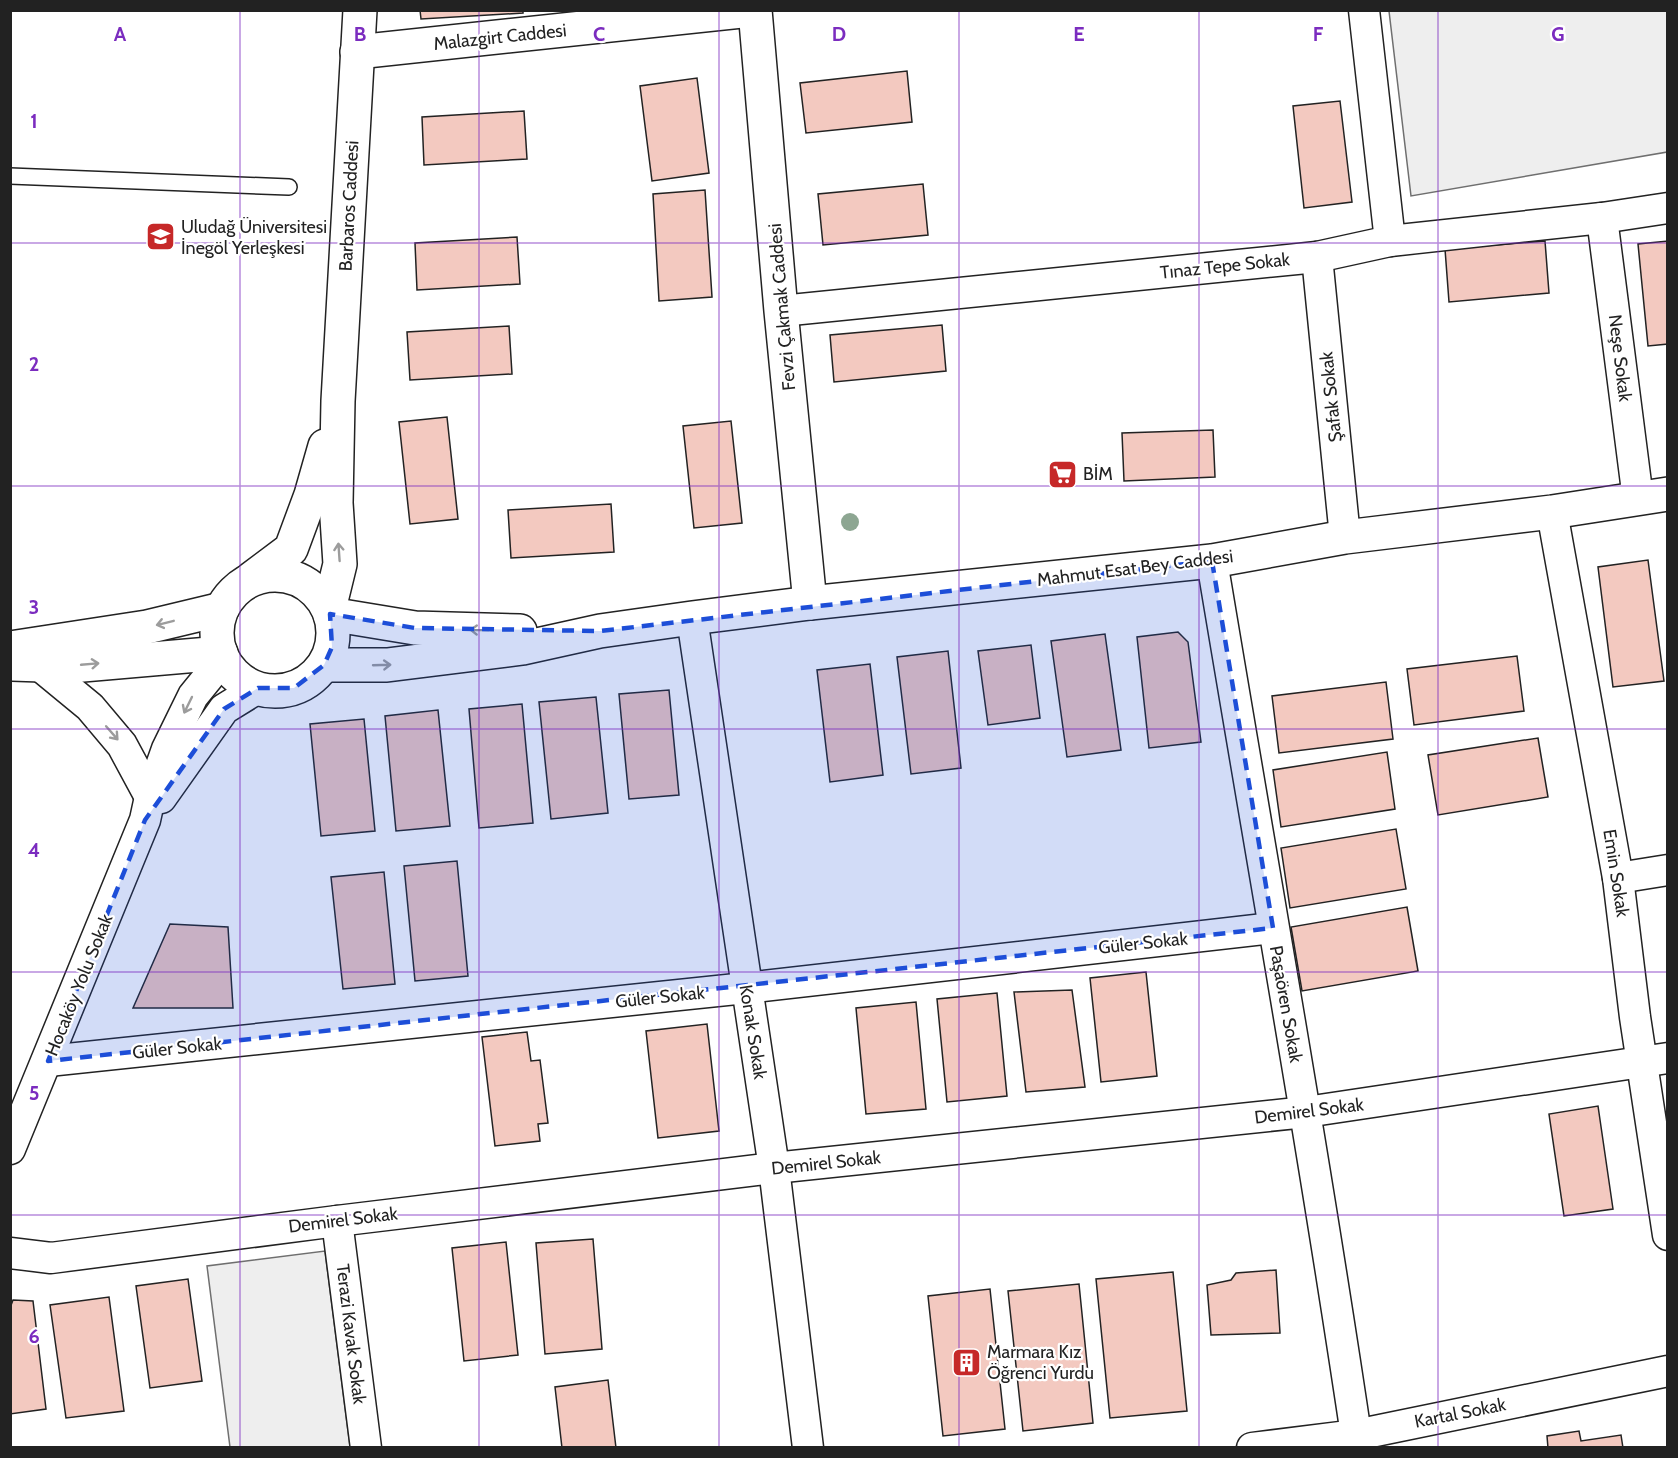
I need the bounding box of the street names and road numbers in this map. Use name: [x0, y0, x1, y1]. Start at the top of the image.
street label: Malazgirt Caddesi: [432, 19, 568, 55]
street label: Barbaros Caddesi: [335, 140, 363, 272]
street label: Fevzi Çakmak Caddesi: [764, 223, 800, 391]
street label: Tınaz Tepe Sokak: [1159, 248, 1292, 284]
street label: Neşe Sokak: [1604, 313, 1636, 404]
street label: Şafak Sokak: [1315, 350, 1347, 443]
street label: Mahmut Esat Bey Caddesi: [1036, 545, 1234, 591]
street label: Emin Sokak: [1598, 828, 1634, 919]
street label: Hocaköy Yolu Sokak: [41, 910, 118, 1059]
street label: Güler Sokak: [1097, 927, 1190, 959]
street label: Paşaören Sokak: [1265, 944, 1307, 1065]
street label: Güler Sokak: [614, 981, 707, 1013]
street label: Konak Sokak: [735, 983, 771, 1082]
street label: Güler Sokak: [131, 1032, 224, 1064]
street label: Demirel Sokak: [1253, 1093, 1366, 1129]
street label: Demirel Sokak: [770, 1146, 883, 1180]
street label: Demirel Sokak: [287, 1202, 400, 1238]
street label: Terazi Kavak Sokak: [331, 1263, 371, 1406]
street label: Kartal Sokak: [1412, 1393, 1508, 1433]

